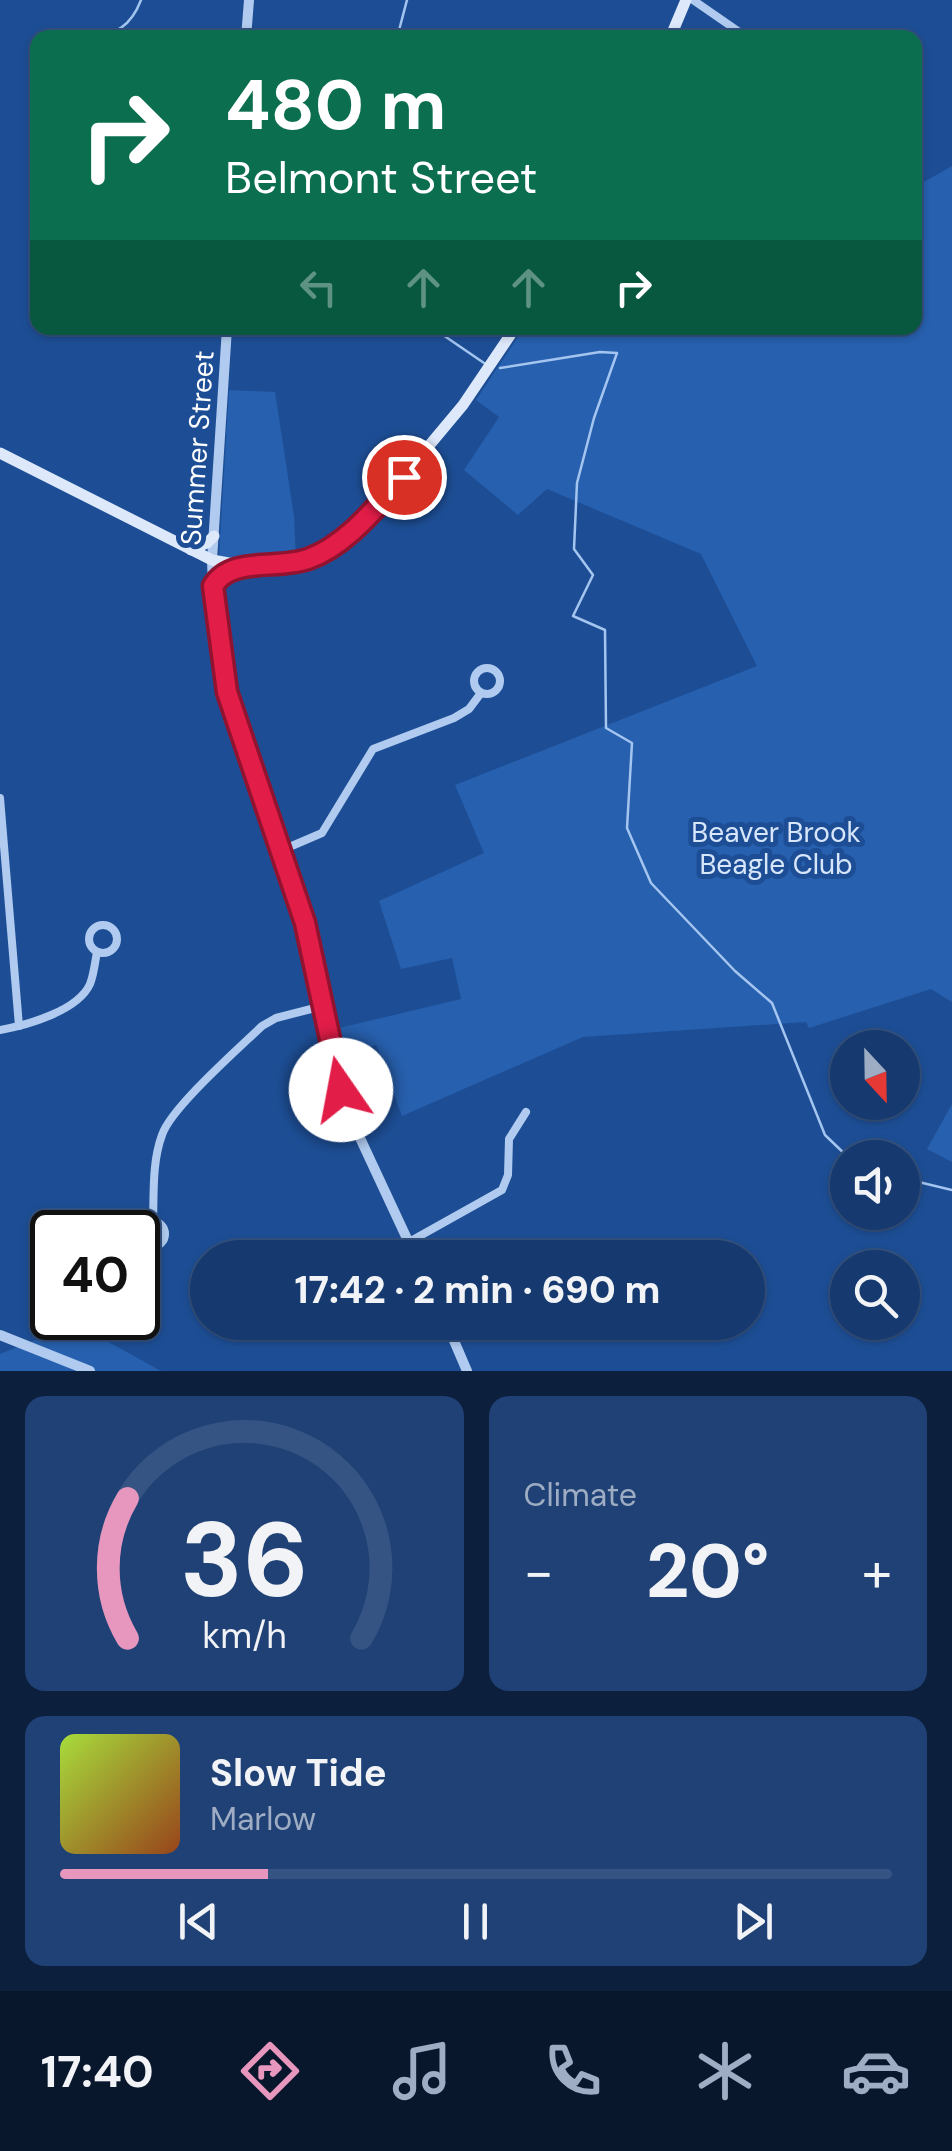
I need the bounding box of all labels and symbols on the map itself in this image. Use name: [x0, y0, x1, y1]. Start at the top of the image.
street label: Summer Street: [172, 349, 223, 547]
pin: [362, 435, 447, 520]
park label: Beaver Brook Beagle Club: [691, 814, 861, 883]
north arrow: [830, 1030, 920, 1120]
position arrow: [289, 1038, 393, 1142]
speed limit sign: 40: [30, 1210, 160, 1340]

